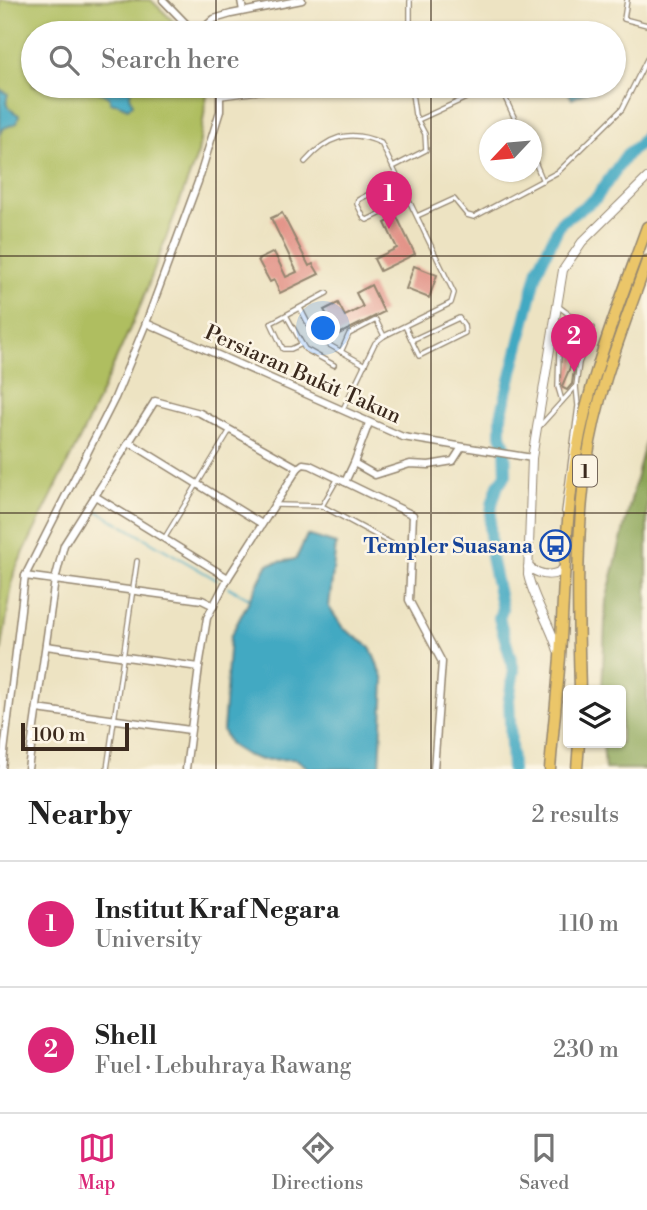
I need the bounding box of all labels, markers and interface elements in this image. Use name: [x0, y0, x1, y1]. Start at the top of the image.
search box: [21, 21, 626, 98]
icon: search: [45, 41, 83, 79]
text: Search here: [101, 44, 240, 76]
north arrow: [479, 119, 542, 182]
pin: 1: [366, 171, 412, 229]
your location: [306, 311, 340, 345]
pin: 2: [551, 314, 597, 372]
street label: Persiaran Bukit Takun: [200, 320, 405, 430]
road number: 1: [573, 456, 597, 486]
bus stop icon: Templer Suasana: [539, 529, 573, 563]
place label: Templer Suasana: [363, 534, 534, 560]
map controls: [563, 685, 626, 748]
button: layers: [563, 685, 626, 748]
scale bar: [21, 720, 130, 752]
text: 100 m: [32, 723, 85, 747]
text: Nearby: [28, 796, 132, 834]
text: 2 results: [532, 801, 619, 829]
text: Institut Kraf Negara: [95, 894, 340, 926]
text: 1: [45, 910, 57, 938]
text: 110 m: [559, 910, 619, 938]
text: University: [95, 926, 202, 954]
text: Shell: [95, 1020, 157, 1052]
text: 2: [44, 1036, 58, 1064]
text: 230 m: [553, 1036, 619, 1064]
text: Fuel · Lebuhraya Rawang: [95, 1052, 352, 1080]
tab: Map: [78, 1129, 116, 1195]
tab: Directions: [272, 1129, 363, 1195]
tab: Saved: [519, 1129, 569, 1195]

